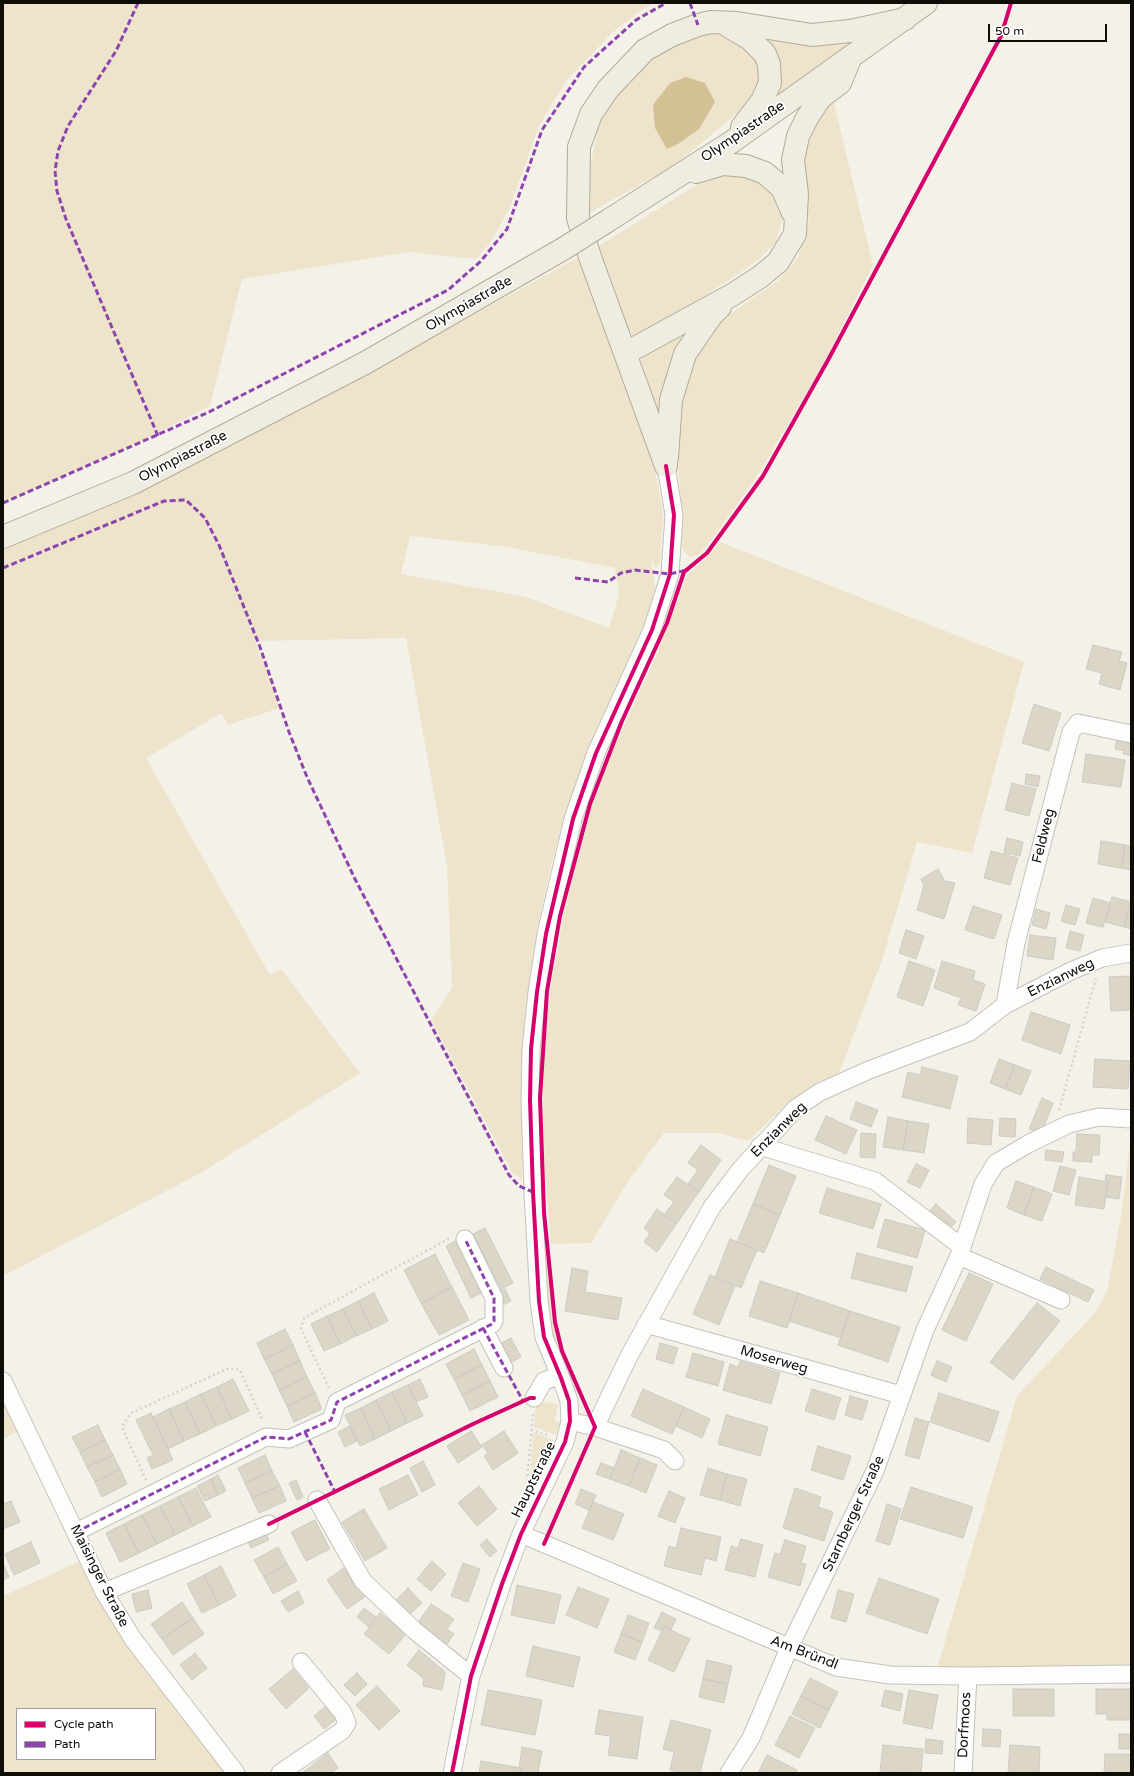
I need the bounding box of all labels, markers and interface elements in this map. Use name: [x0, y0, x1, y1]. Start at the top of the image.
scale bar: [990, 16, 1109, 42]
text: 50 m: [995, 24, 1024, 38]
street label: Olympiastraße: [698, 98, 788, 166]
street label: Olympiastraße: [423, 272, 515, 336]
street label: Olympiastraße: [136, 428, 230, 486]
street label: Feldweg: [1029, 807, 1059, 865]
street label: Enzianweg: [1025, 955, 1097, 1001]
street label: Enzianweg: [748, 1099, 810, 1161]
street label: Moserweg: [738, 1342, 810, 1378]
street label: Hauptstraße: [508, 1439, 560, 1521]
street label: Starnberger Straße: [820, 1453, 888, 1575]
street label: Maisinger Straße: [66, 1522, 132, 1630]
street label: Am Bründl: [768, 1632, 840, 1674]
street label: Dorfmoos: [955, 1692, 975, 1758]
legend: [16, 1708, 156, 1760]
text: Cycle path: [54, 1717, 113, 1731]
text: Path: [54, 1737, 80, 1751]

